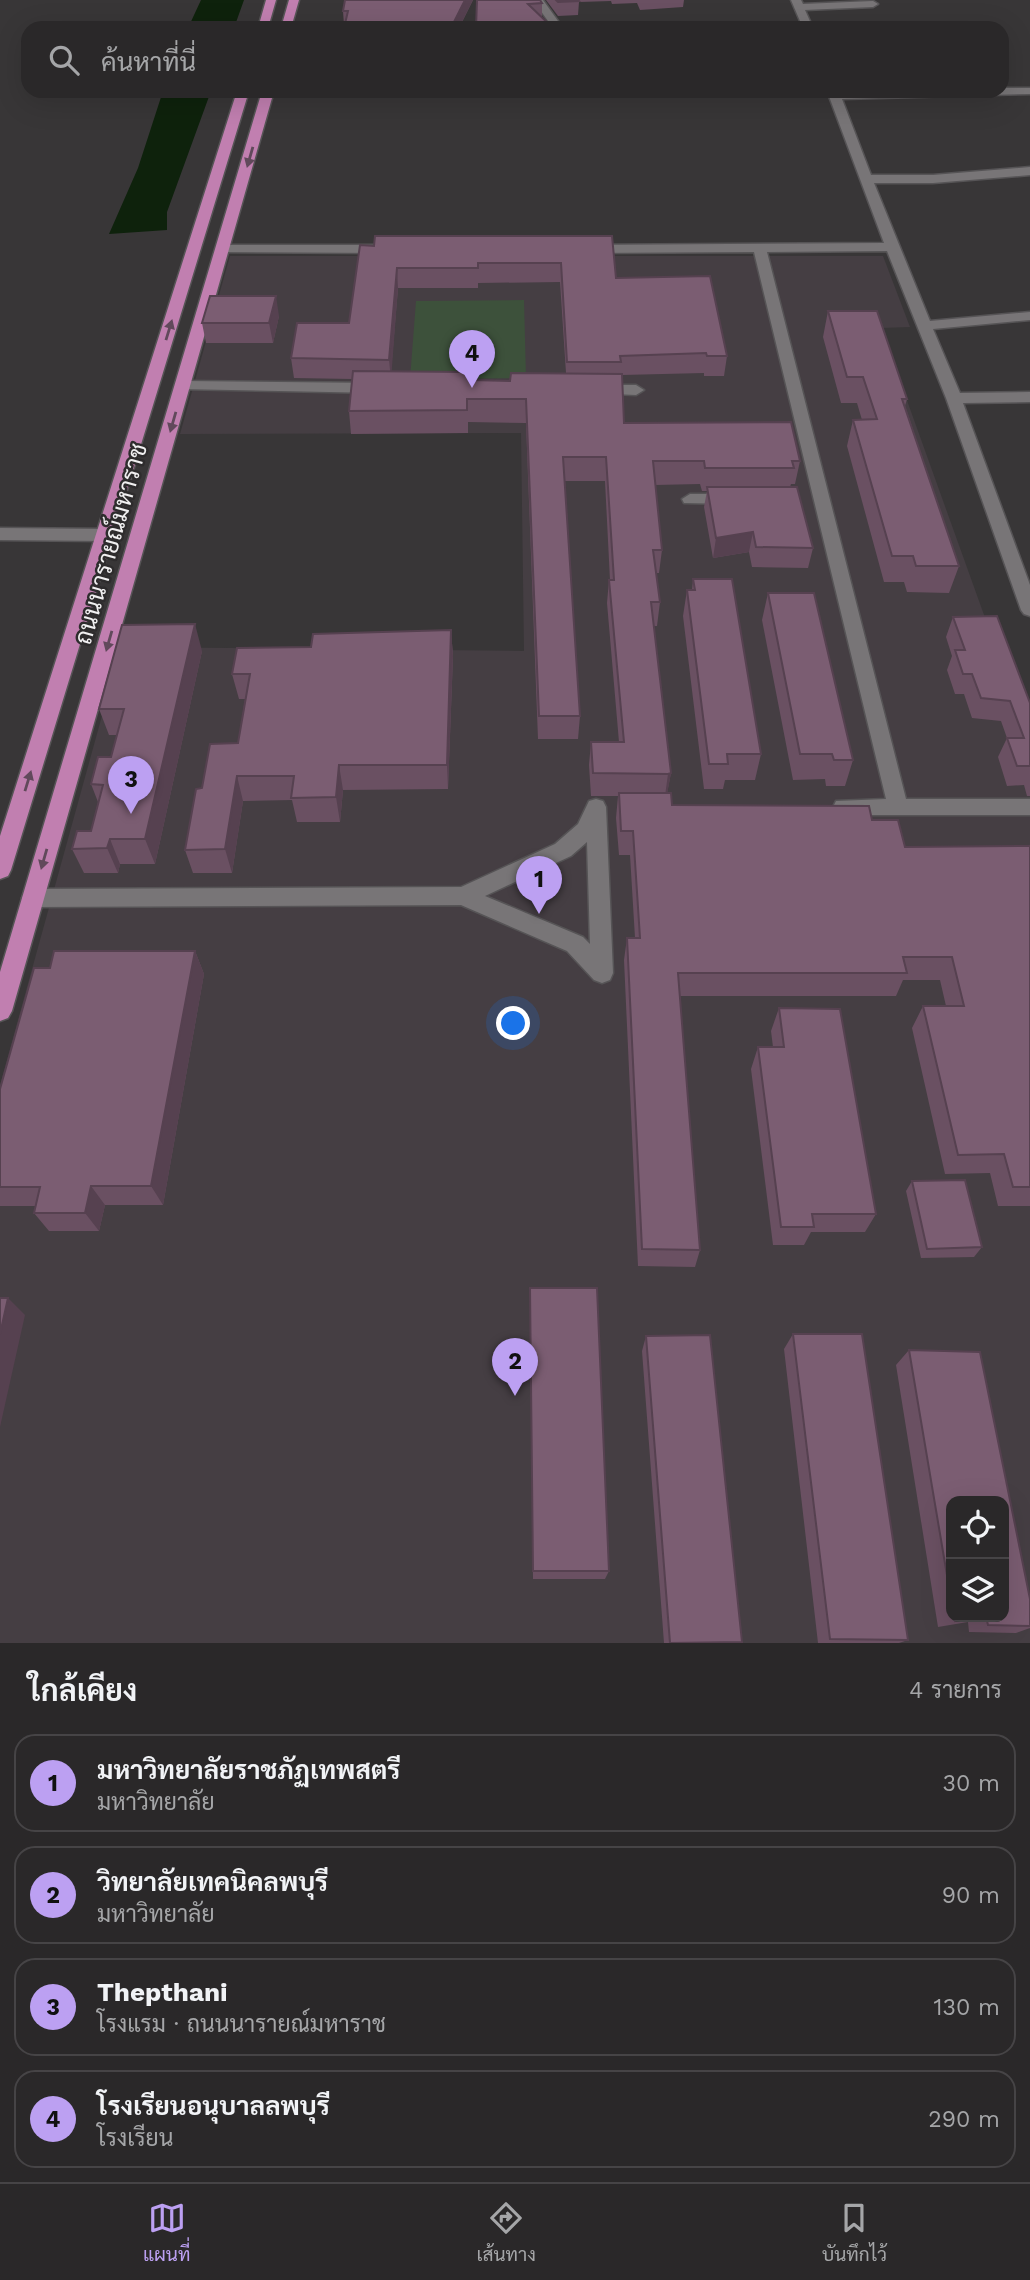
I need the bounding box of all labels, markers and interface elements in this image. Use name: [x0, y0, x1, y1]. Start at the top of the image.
search box: [21, 21, 1009, 98]
icon: search: [45, 41, 83, 79]
text: ค้นหาที่นี่: [101, 47, 196, 77]
one-way arrow: [244, 147, 254, 168]
one-way arrow: [164, 320, 174, 341]
pin: 4: [449, 330, 495, 388]
one-way arrow: [167, 412, 177, 433]
street label: ถนนนารายณ์มหาราช: [67, 440, 153, 648]
one-way arrow: [103, 630, 113, 651]
pin: 3: [108, 756, 154, 814]
one-way arrow: [23, 771, 33, 792]
one-way arrow: [39, 849, 49, 870]
pin: 1: [516, 856, 562, 914]
your location: [496, 1006, 530, 1040]
pin: 2: [492, 1338, 538, 1396]
map controls: [946, 1496, 1009, 1622]
button: locate: [946, 1496, 1009, 1559]
button: layers: [946, 1559, 1009, 1622]
text: ใกล้เคียง: [28, 1673, 137, 1708]
text: 4 รายการ: [909, 1677, 1002, 1704]
text: มหาวิทยาลัยราชภัฏเทพสตรี: [97, 1755, 400, 1785]
text: 1: [48, 1770, 58, 1797]
text: 30 m: [943, 1770, 1000, 1797]
text: มหาวิทยาลัย: [97, 1789, 215, 1816]
text: วิทยาลัยเทคนิคลพบุรี: [97, 1867, 328, 1897]
text: 2: [46, 1882, 60, 1909]
text: 90 m: [942, 1882, 1000, 1909]
text: มหาวิทยาลัย: [97, 1901, 215, 1928]
text: Thepthani: [97, 1977, 228, 2007]
text: 3: [46, 1994, 60, 2021]
text: 130 m: [934, 1994, 1000, 2021]
text: โรงแรม · ถนนนารายณ์มหาราช: [97, 2011, 386, 2038]
text: โรงเรียนอนุบาลลพบุรี: [97, 2091, 330, 2121]
text: 4: [46, 2106, 60, 2133]
text: 290 m: [928, 2106, 1000, 2133]
text: โรงเรียน: [97, 2125, 173, 2152]
tab: แผนที่: [143, 2199, 190, 2266]
tab: เส้นทาง: [477, 2199, 536, 2266]
tab: บันทึกไว้: [822, 2199, 887, 2266]

